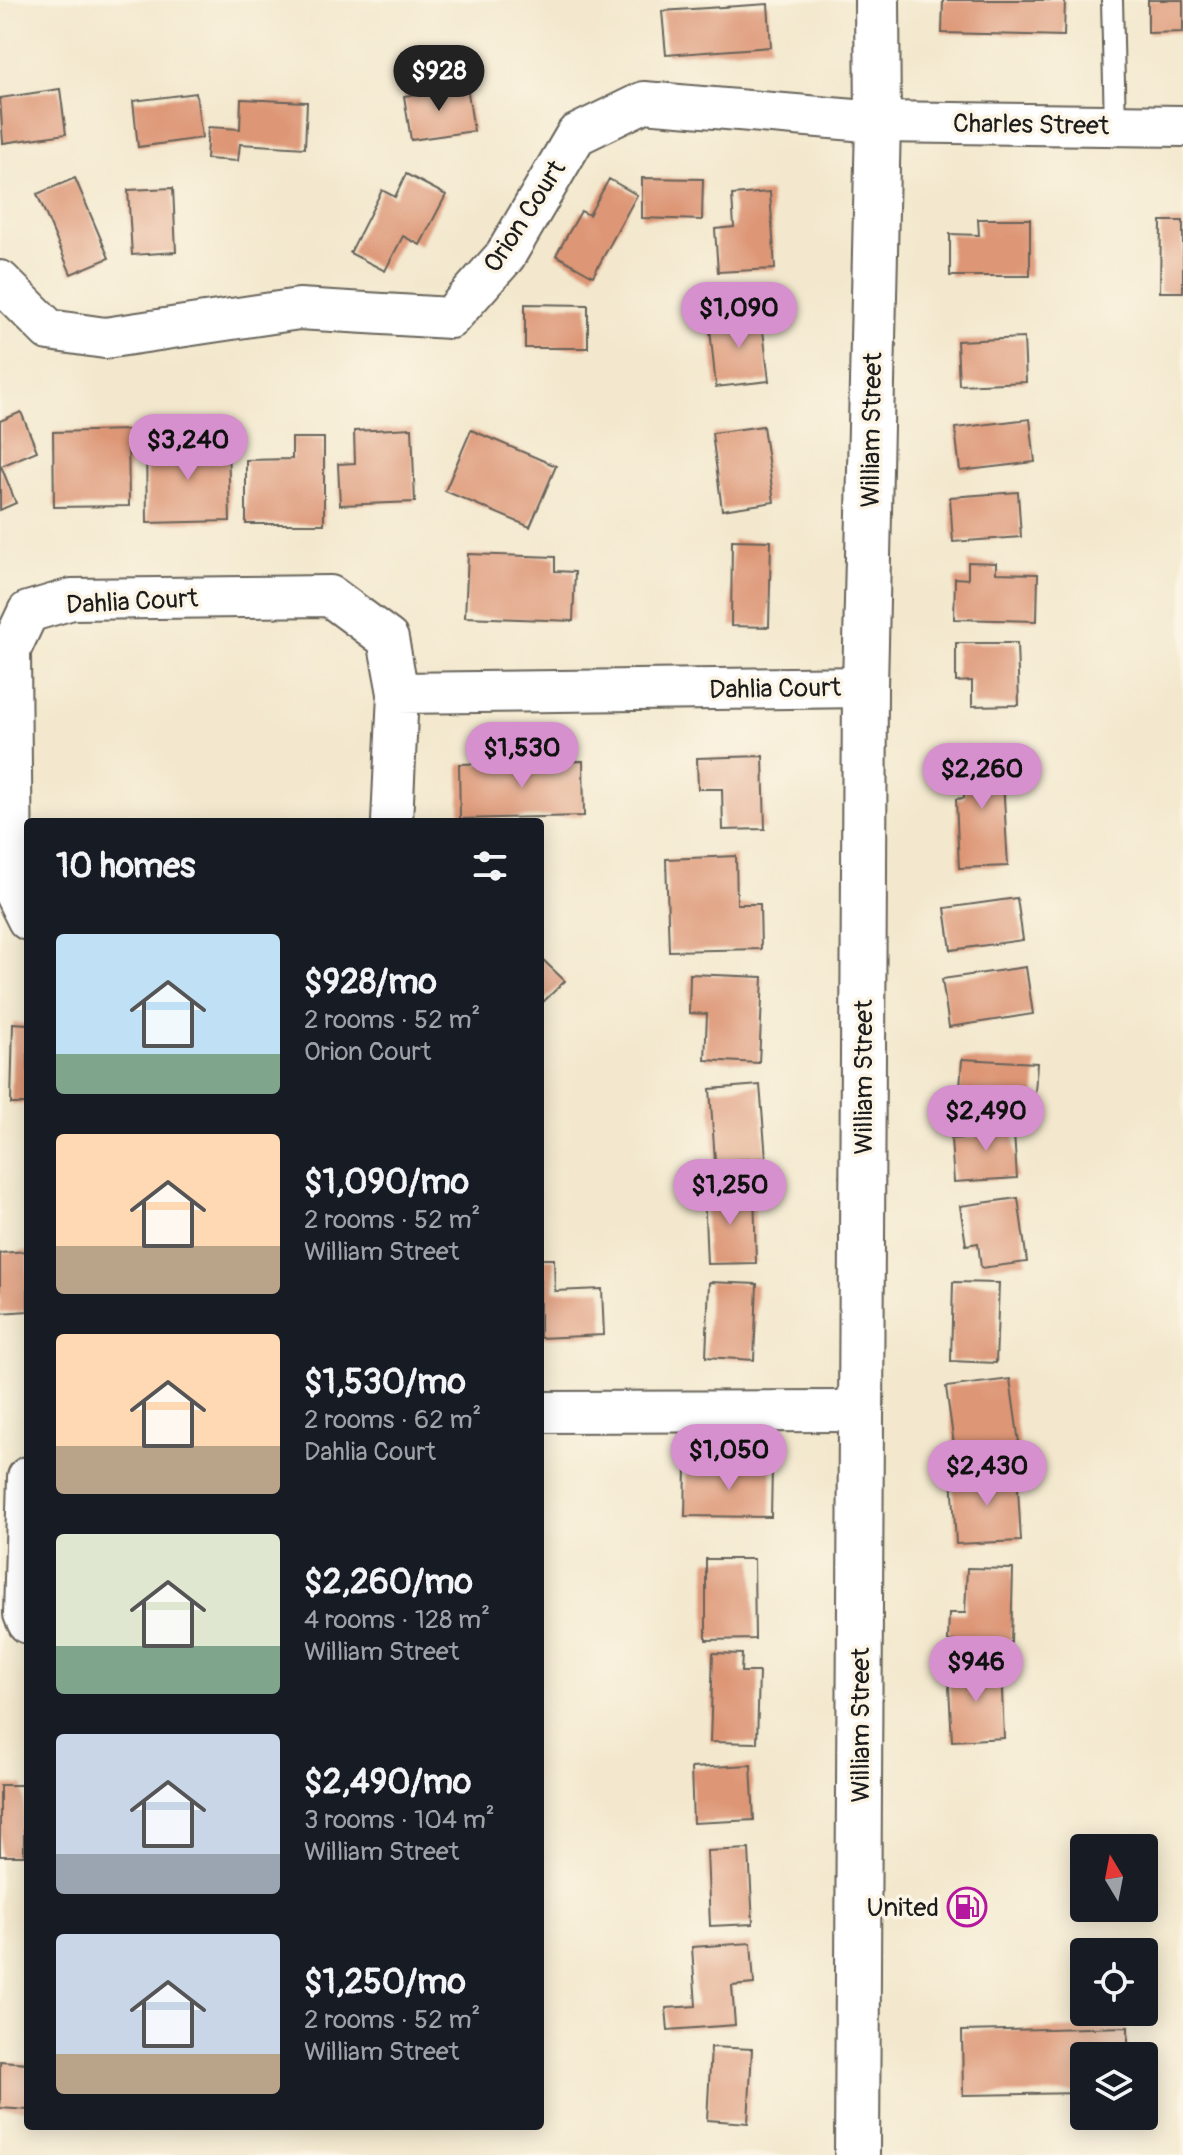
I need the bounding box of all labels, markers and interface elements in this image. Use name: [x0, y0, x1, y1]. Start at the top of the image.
pin: $928: [392, 45, 486, 113]
text: $928: [411, 55, 467, 87]
street label: Charles Street: [953, 108, 1110, 142]
street label: Orion Court: [477, 154, 573, 279]
pin: $1,090: [674, 282, 804, 350]
text: $1,090: [699, 292, 779, 324]
street label: William Street: [855, 352, 889, 508]
pin: $3,240: [123, 414, 253, 482]
text: $3,240: [147, 424, 229, 456]
street label: Dahlia Court: [65, 583, 199, 621]
street label: Dahlia Court: [709, 672, 842, 706]
pin: $1,530: [457, 722, 587, 790]
text: $1,530: [483, 732, 561, 764]
pin: $2,260: [917, 743, 1047, 811]
text: $2,260: [941, 753, 1023, 785]
icon: filters: [468, 844, 512, 888]
text: 10 homes: [56, 845, 195, 888]
text: $928/mo: [304, 961, 437, 1004]
icon: home: [120, 966, 216, 1062]
street label: William Street: [848, 999, 880, 1155]
text: 2 rooms · 52 m²: [304, 1004, 480, 1036]
text: Orion Court: [304, 1036, 431, 1068]
pin: $2,490: [921, 1085, 1051, 1153]
text: $2,490: [945, 1095, 1027, 1127]
pin: $1,250: [665, 1159, 795, 1227]
text: $1,090/mo: [304, 1161, 469, 1204]
icon: home: [120, 1166, 216, 1262]
text: $1,250: [691, 1169, 769, 1201]
text: 2 rooms · 52 m²: [304, 1204, 480, 1236]
text: William Street: [304, 1236, 459, 1268]
text: $1,530/mo: [304, 1361, 466, 1404]
icon: home: [120, 1366, 216, 1462]
text: 2 rooms · 62 m²: [304, 1404, 481, 1436]
pin: $1,050: [664, 1424, 794, 1492]
text: $1,050: [689, 1434, 769, 1466]
text: Dahlia Court: [304, 1436, 436, 1468]
pin: $2,430: [922, 1440, 1052, 1508]
text: $2,430: [946, 1450, 1028, 1482]
text: $2,260/mo: [304, 1561, 473, 1604]
icon: home: [120, 1566, 216, 1662]
text: 4 rooms · 128 m²: [304, 1604, 490, 1636]
text: William Street: [304, 1636, 459, 1668]
pin: $946: [929, 1636, 1023, 1704]
text: $946: [947, 1646, 1005, 1678]
street label: William Street: [845, 1647, 877, 1803]
text: $2,490/mo: [304, 1761, 471, 1804]
icon: home: [120, 1766, 216, 1862]
text: 3 rooms · 104 m²: [304, 1804, 495, 1836]
north arrow: [1070, 1834, 1158, 1922]
map controls: [1070, 1834, 1158, 2130]
text: William Street: [304, 1836, 459, 1868]
fuel station icon: United: [946, 1886, 988, 1928]
place label: United: [866, 1892, 939, 1924]
button: locate: [1070, 1938, 1158, 2026]
text: $1,250/mo: [304, 1961, 466, 2004]
icon: home: [120, 1966, 216, 2062]
text: 2 rooms · 52 m²: [304, 2004, 480, 2036]
text: William Street: [304, 2036, 459, 2068]
button: layers: [1070, 2042, 1158, 2130]

